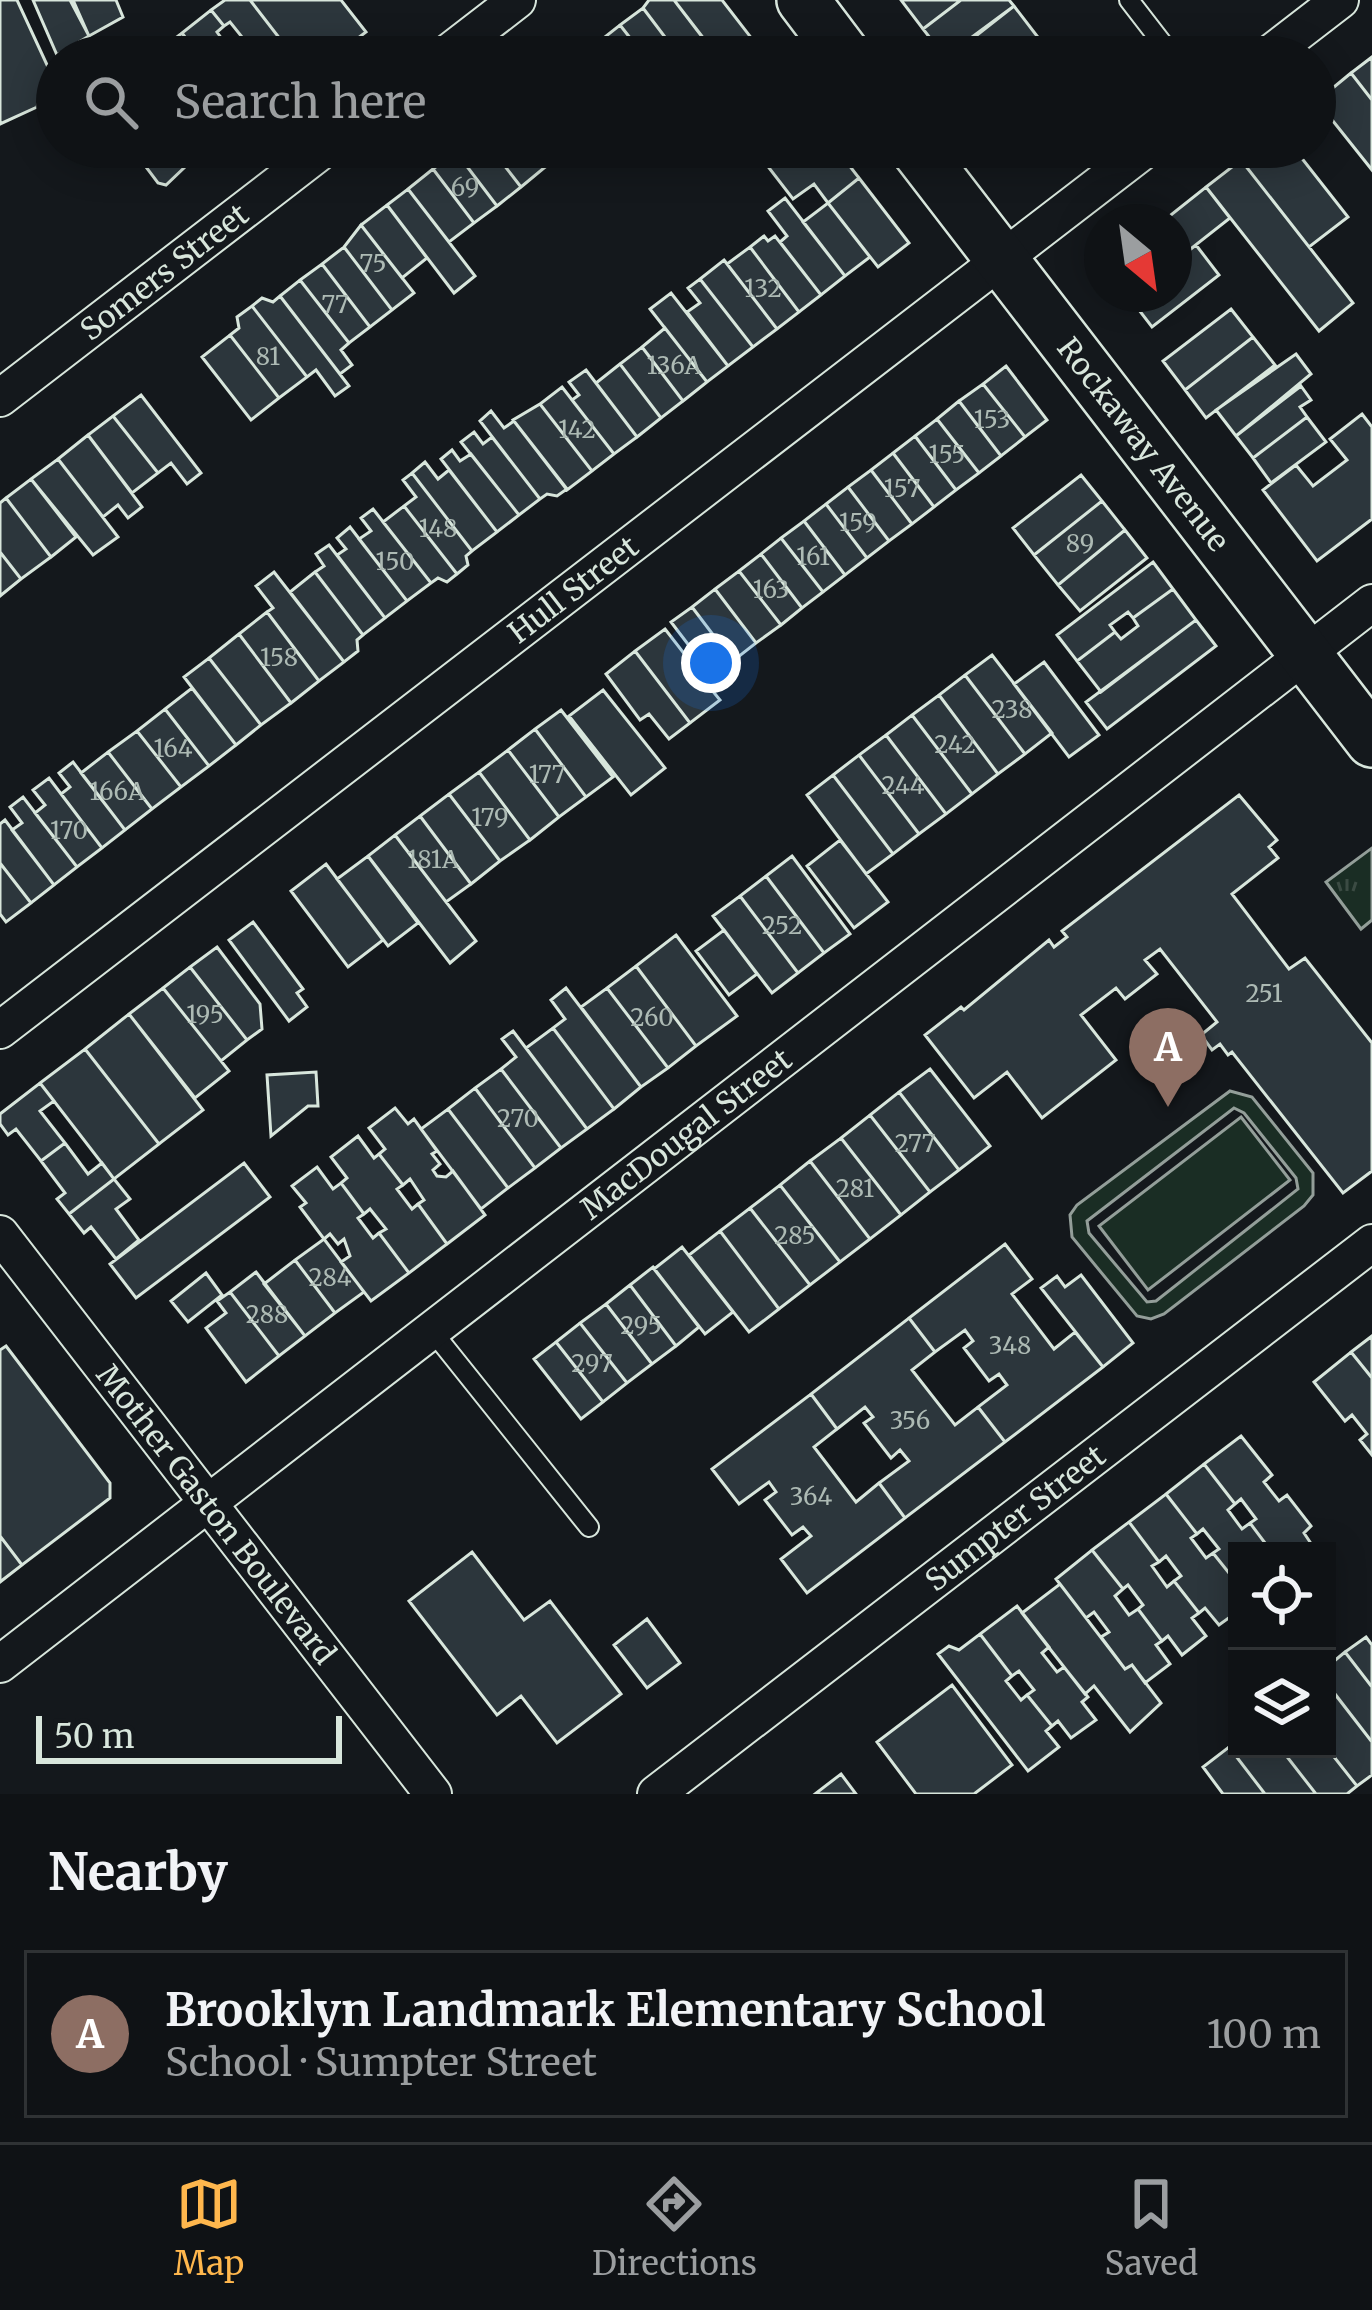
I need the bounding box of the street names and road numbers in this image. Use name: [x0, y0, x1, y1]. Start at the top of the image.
street label: Somers Street: [72, 195, 256, 348]
street label: Rockaway Avenue: [1050, 330, 1238, 559]
street label: Hull Street: [501, 527, 646, 651]
street label: MacDougal Street: [573, 1040, 799, 1227]
street label: Mother Gaston Boulevard: [89, 1357, 344, 1672]
street label: Sumpter Street: [917, 1436, 1113, 1599]

